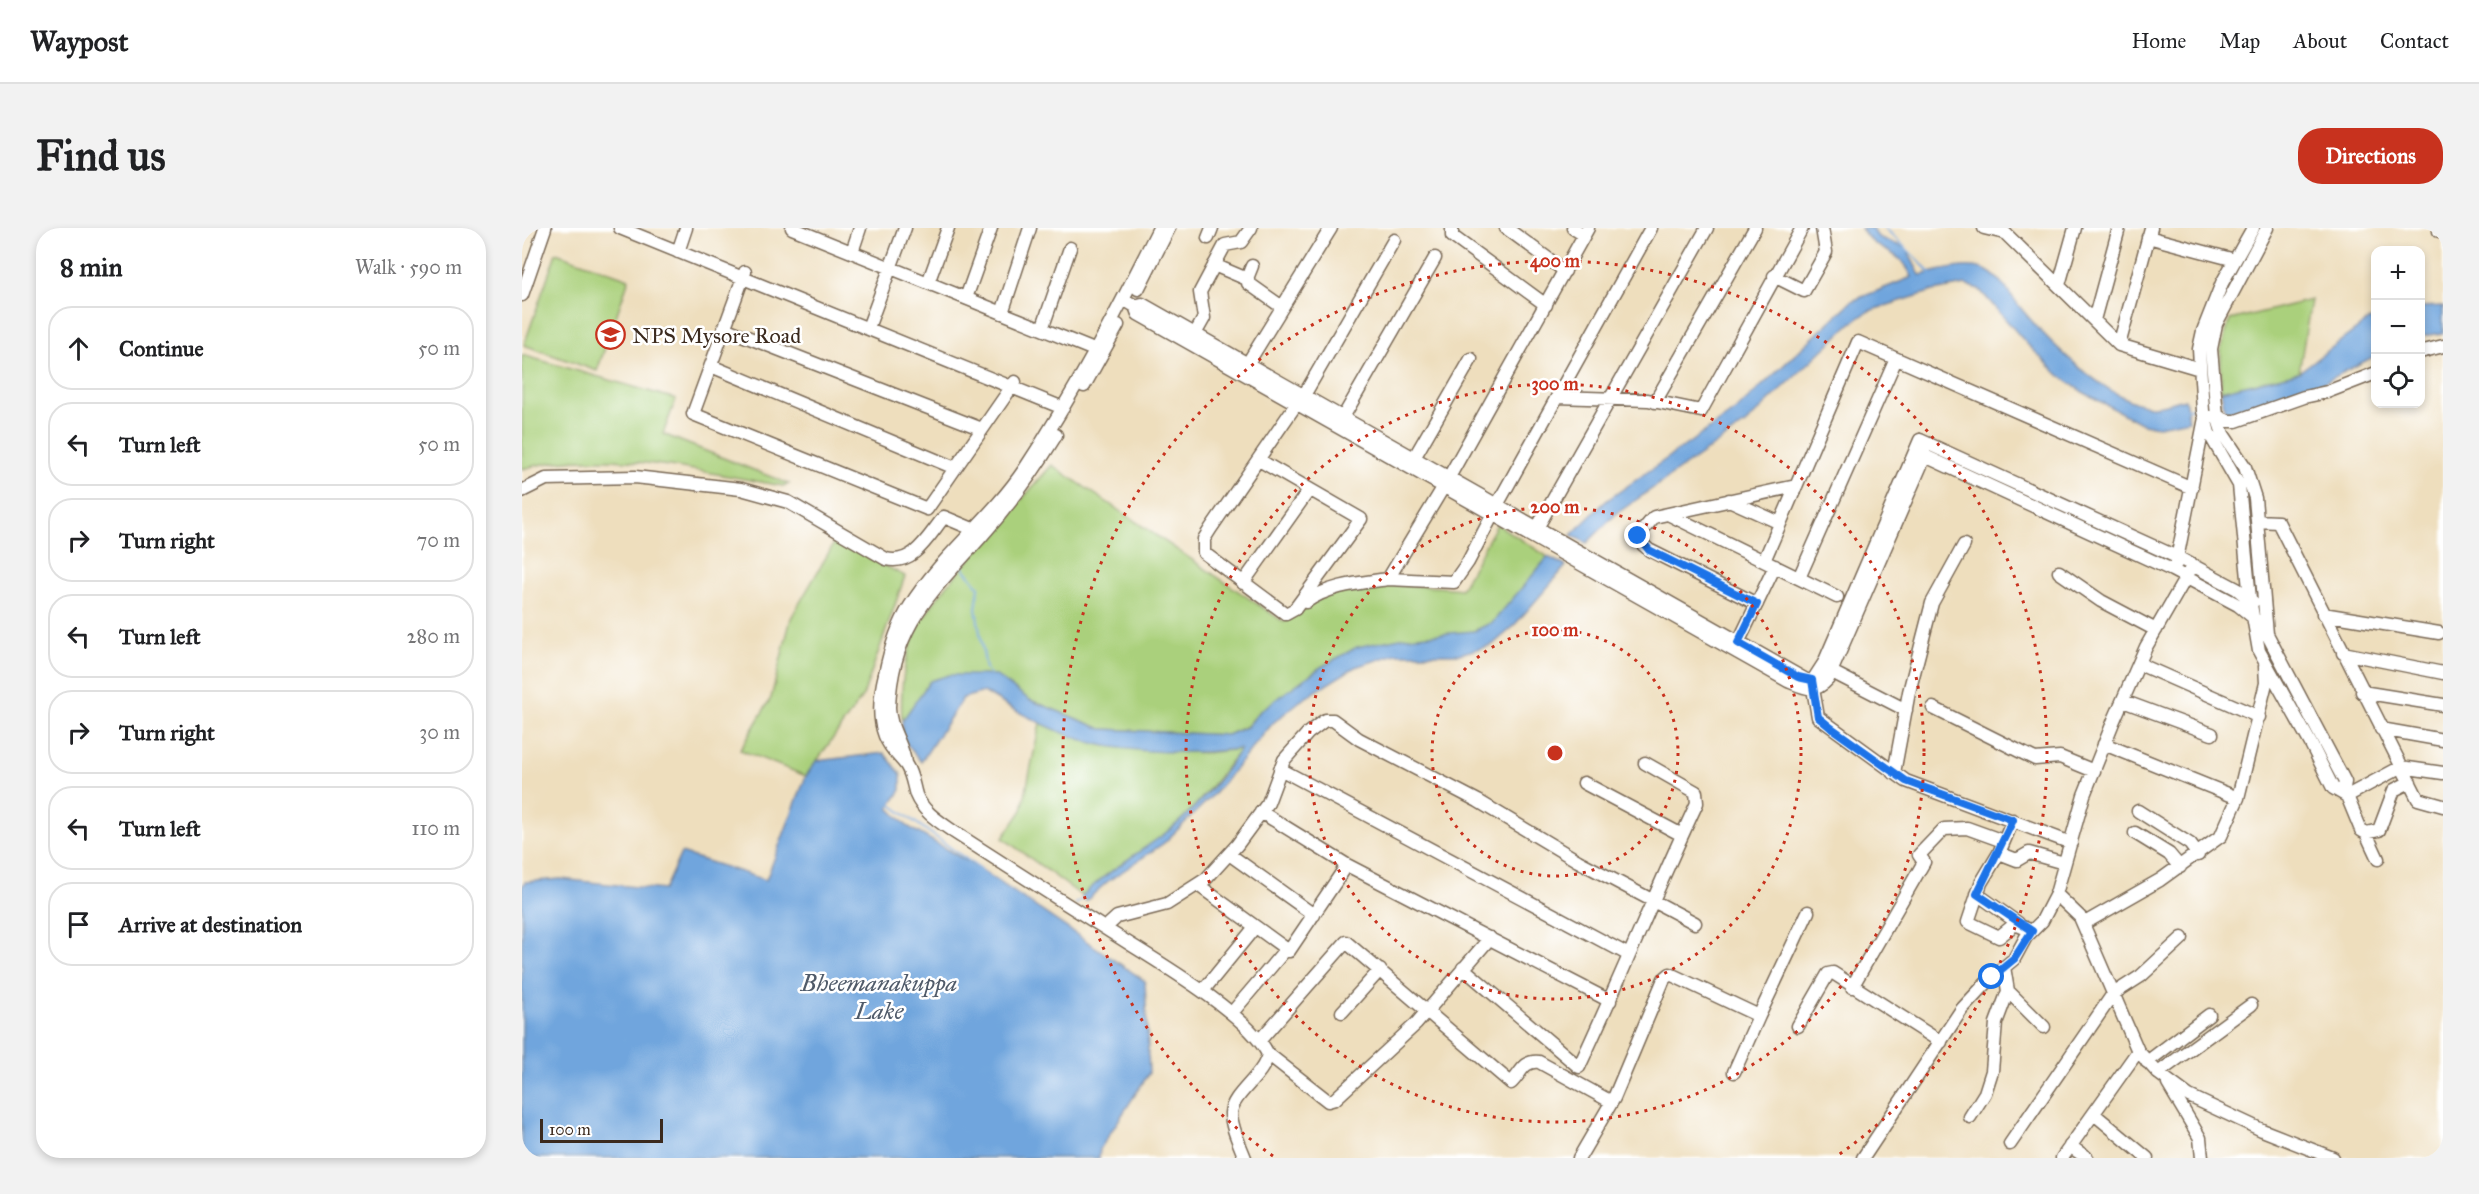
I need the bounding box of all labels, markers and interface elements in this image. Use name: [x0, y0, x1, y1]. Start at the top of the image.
text: Waypost: [30, 24, 128, 59]
text: Home: [2131, 28, 2186, 54]
text: Map: [2219, 28, 2260, 54]
text: About: [2293, 28, 2347, 54]
text: Contact: [2380, 28, 2449, 54]
button: Directions: [2298, 128, 2443, 184]
text: Find us: [36, 130, 166, 182]
map controls: [2371, 246, 2425, 408]
button: +: [2371, 246, 2425, 300]
text: 400 m: [1530, 250, 1581, 273]
text: 8 min: [60, 251, 123, 283]
text: Walk · 590 m: [355, 255, 462, 279]
button: −: [2371, 300, 2425, 354]
school or university icon: NPS Mysore Road: [595, 319, 627, 351]
place label: NPS Mysore Road: [632, 322, 801, 349]
icon: ahead: [62, 332, 95, 365]
text: Continue: [119, 335, 204, 362]
text: 50 m: [418, 336, 460, 360]
button: locate: [2371, 354, 2425, 408]
text: 300 m: [1531, 373, 1579, 396]
icon: left: [62, 428, 95, 461]
text: Turn left: [119, 431, 201, 458]
text: 50 m: [418, 432, 460, 456]
text: 200 m: [1531, 496, 1580, 518]
route end: [1624, 522, 1650, 548]
icon: right: [62, 524, 95, 557]
text: Turn right: [119, 527, 215, 554]
text: 70 m: [417, 528, 460, 552]
text: 100 m: [1532, 619, 1579, 641]
icon: left: [62, 620, 95, 653]
text: Turn left: [119, 623, 201, 650]
text: 280 m: [407, 624, 460, 648]
icon: right: [62, 716, 95, 749]
text: Turn right: [119, 719, 215, 746]
text: 30 m: [419, 720, 460, 744]
centre of rings: [1545, 743, 1565, 763]
icon: left: [62, 812, 95, 845]
text: Turn left: [119, 815, 201, 842]
text: 110 m: [412, 816, 460, 840]
icon: arrive: [62, 908, 95, 941]
text: Arrive at destination: [119, 911, 302, 938]
route start: [1978, 963, 2004, 989]
water label: Bheemanakuppa Lake: [800, 968, 957, 1026]
scale bar: [540, 1116, 663, 1144]
text: 100 m: [549, 1120, 591, 1139]

